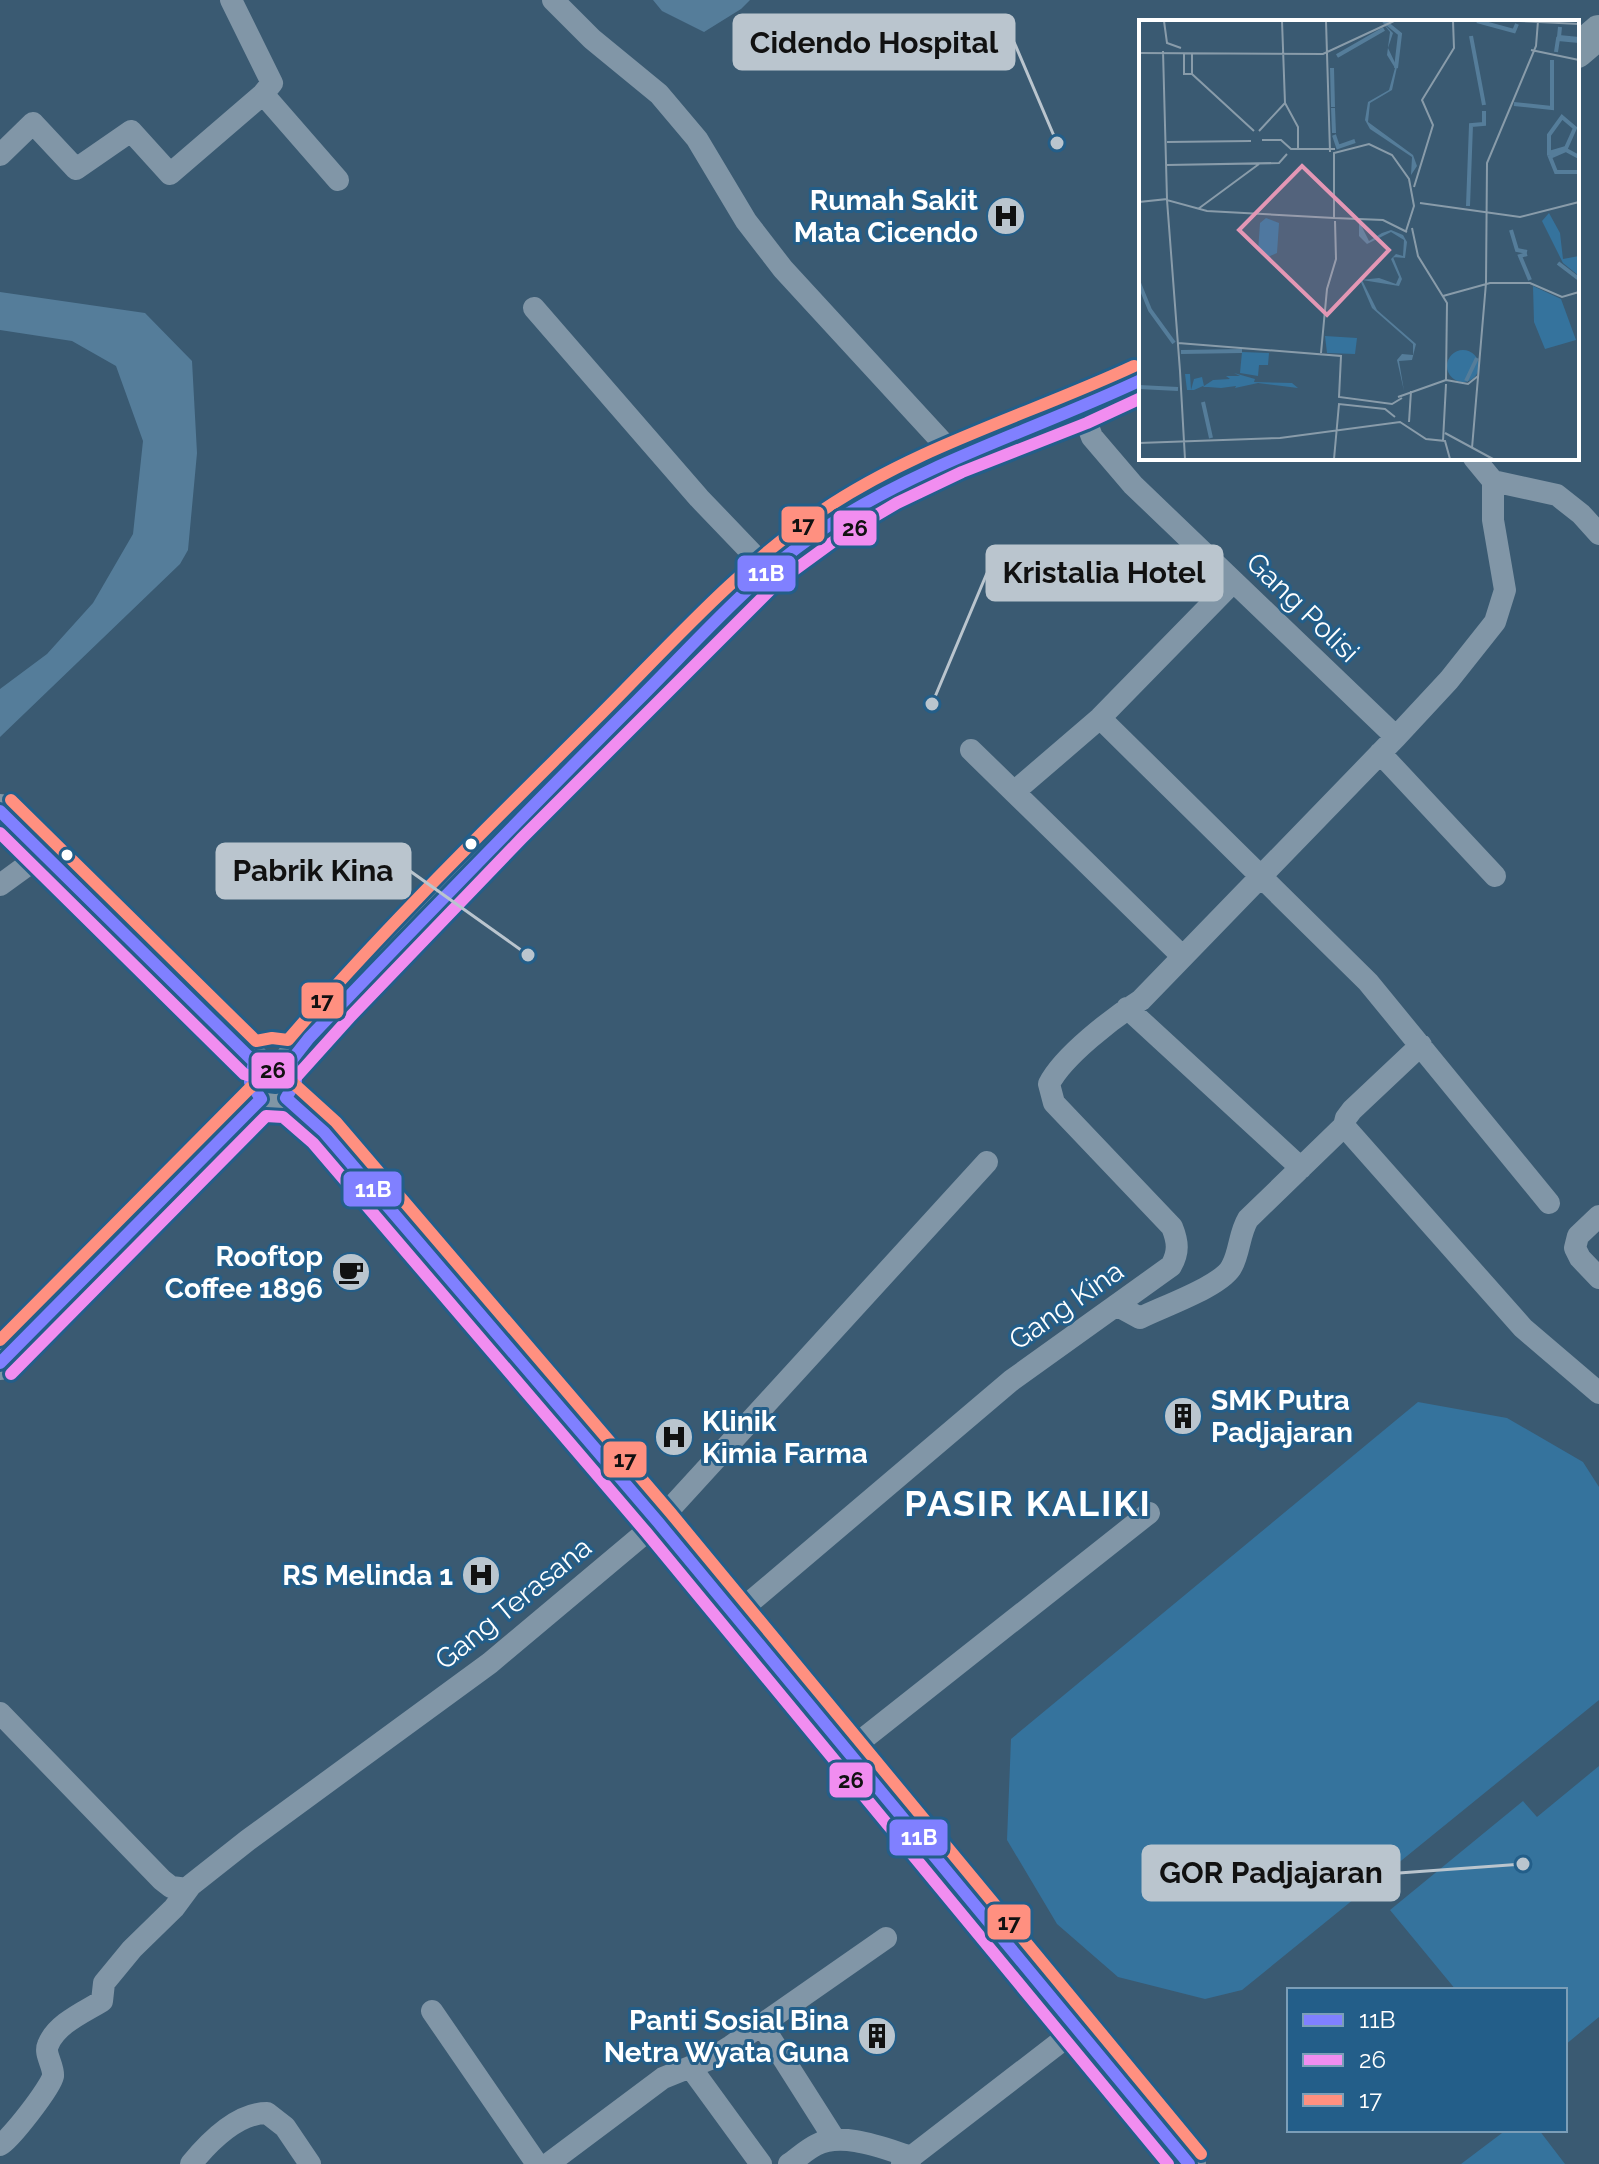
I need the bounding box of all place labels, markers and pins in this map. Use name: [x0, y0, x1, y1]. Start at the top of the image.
callout: Cidendo Hospital: [734, 15, 1014, 69]
place label: Rumah Sakit Mata Cicendo: [794, 184, 978, 249]
hospital icon: Rumah Sakit Mata Cicendo: [985, 195, 1027, 237]
callout: Kristalia Hotel: [987, 546, 1222, 600]
unlabelled marker: [463, 836, 479, 852]
callout: Pabrik Kina: [217, 844, 410, 898]
unlabelled marker: [59, 847, 75, 863]
place label: Rooftop Coffee 1896: [165, 1240, 323, 1305]
cafe icon: Rooftop Coffee 1896: [330, 1251, 372, 1293]
place label: SMK Putra Padjajaran: [1211, 1384, 1353, 1449]
building icon: SMK Putra Padjajaran: [1162, 1395, 1204, 1437]
place label: Klinik Kimia Farma: [702, 1405, 868, 1470]
hospital icon: Klinik Kimia Farma: [653, 1416, 695, 1458]
hospital icon: RS Melinda 1: [460, 1554, 502, 1596]
place label: RS Melinda 1: [282, 1559, 453, 1592]
callout: GOR Padjajaran: [1143, 1846, 1399, 1900]
place label: Panti Sosial Bina Netra Wyata Guna: [604, 2004, 849, 2069]
building icon: Panti Sosial Bina Netra Wyata Guna: [856, 2015, 898, 2057]

